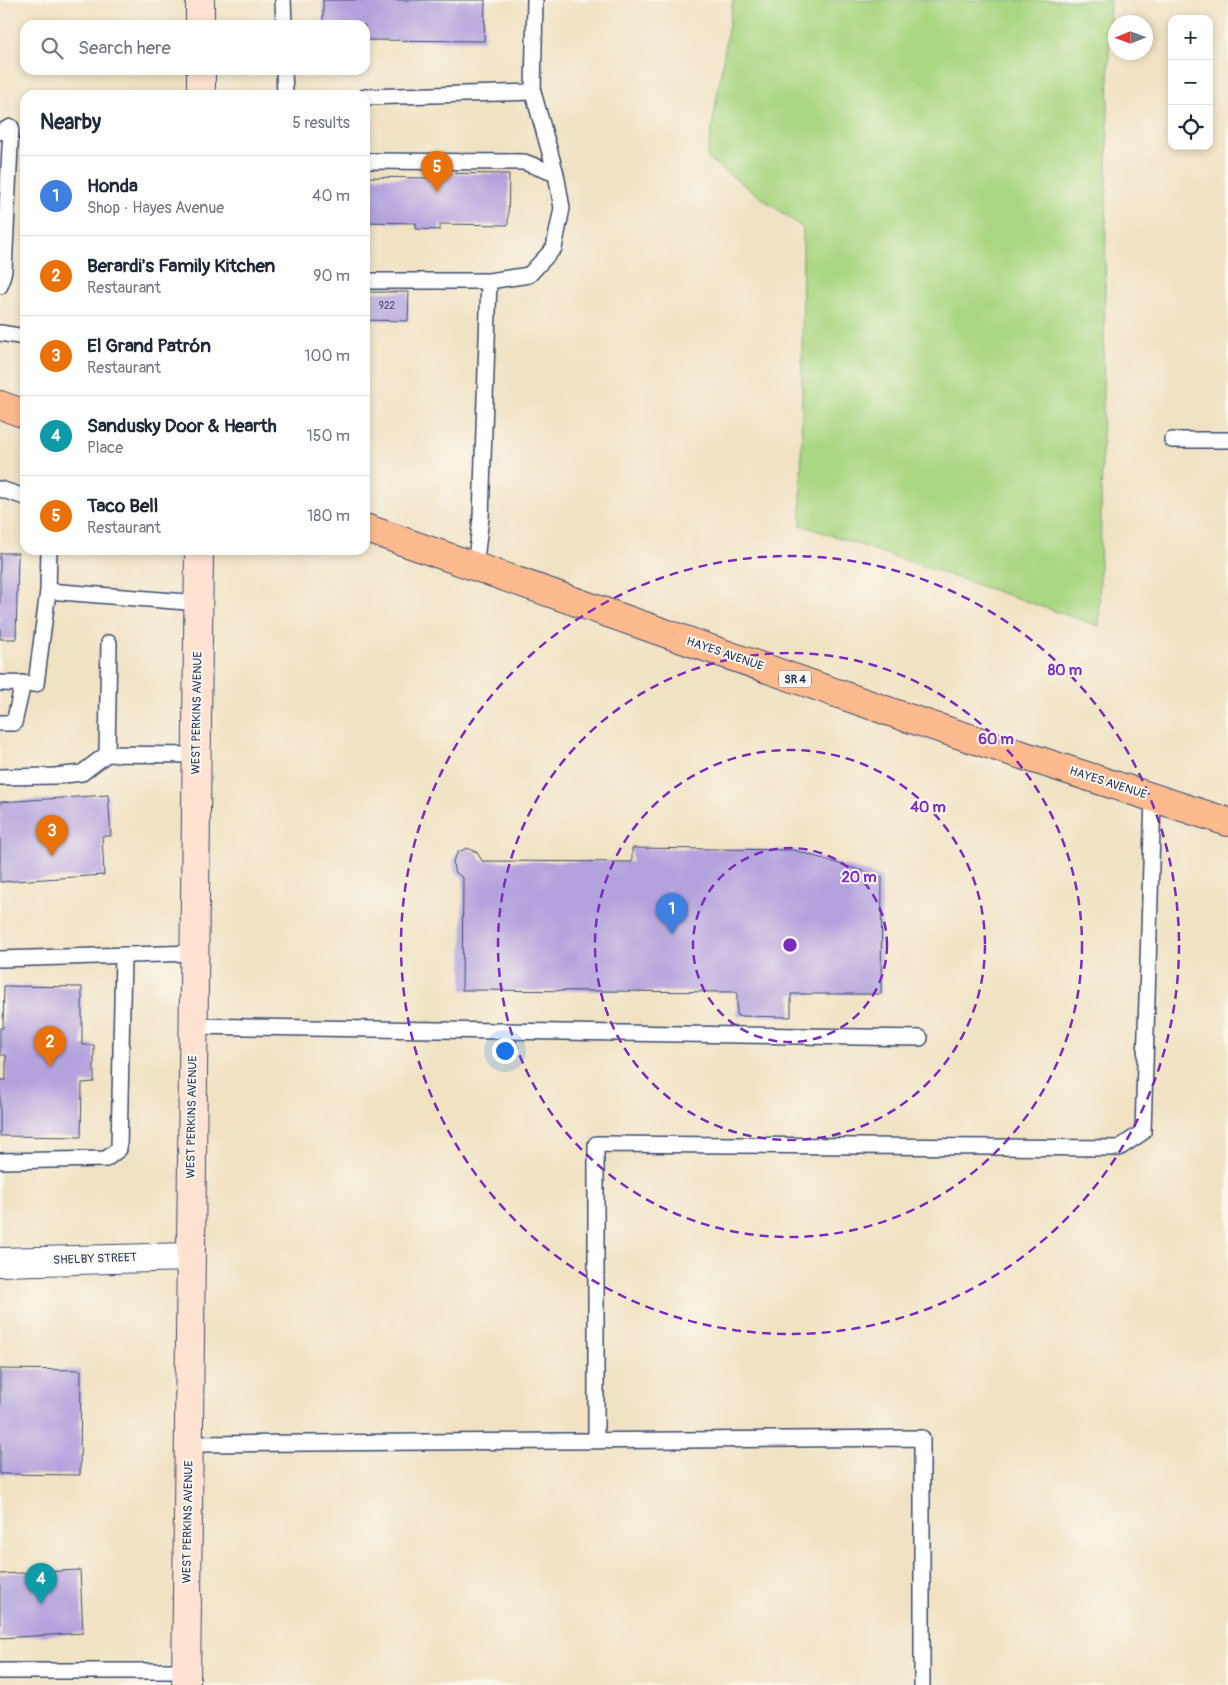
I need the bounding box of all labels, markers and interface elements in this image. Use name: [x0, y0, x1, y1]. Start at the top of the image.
north arrow: [1108, 15, 1153, 60]
map controls: [1168, 15, 1213, 150]
button: +: [1168, 15, 1213, 60]
search box: [20, 20, 370, 75]
icon: search: [38, 34, 66, 62]
text: Search here: [78, 36, 171, 60]
button: −: [1168, 60, 1213, 105]
button: locate: [1168, 105, 1213, 150]
text: Nearby: [40, 109, 101, 136]
text: 5 results: [292, 113, 350, 133]
pin: 5: [421, 151, 453, 192]
text: Honda: [87, 174, 138, 198]
text: 1: [53, 186, 59, 206]
text: 40 m: [312, 186, 350, 206]
text: Shop · Hayes Avenue: [87, 198, 224, 218]
text: Berardi's Family Kitchen: [87, 254, 275, 278]
text: 2: [52, 266, 60, 286]
text: 90 m: [313, 266, 350, 286]
text: Restaurant: [87, 278, 161, 298]
house number: 922: [379, 300, 396, 312]
text: El Grand Patrón: [87, 334, 211, 358]
text: 3: [52, 346, 60, 366]
text: 100 m: [304, 346, 350, 366]
text: Restaurant: [87, 358, 161, 378]
text: Sandusky Door & Hearth: [87, 414, 277, 438]
text: 4: [51, 426, 61, 446]
text: 150 m: [306, 426, 350, 446]
text: Place: [87, 438, 123, 458]
text: Taco Bell: [87, 494, 158, 518]
text: 5: [52, 506, 60, 526]
text: 180 m: [307, 506, 350, 526]
text: Restaurant: [87, 518, 161, 538]
street label: HAYES AVENUE: [685, 634, 765, 674]
street label: WEST PERKINS AVENUE: [188, 651, 206, 775]
text: 80 m: [1048, 661, 1082, 680]
road number: SR 4: [779, 671, 811, 688]
text: 60 m: [978, 730, 1014, 749]
street label: HAYES AVENUE: [1067, 763, 1149, 803]
text: 40 m: [910, 798, 946, 817]
pin: 3: [36, 815, 68, 856]
text: 20 m: [841, 868, 877, 887]
pin: 1: [656, 893, 688, 934]
centre of rings: [781, 936, 799, 954]
pin: 2: [34, 1026, 66, 1067]
your location: [492, 1038, 518, 1064]
street label: WEST PERKINS AVENUE: [183, 1055, 201, 1179]
street label: SHELBY STREET: [53, 1250, 137, 1268]
street label: WEST PERKINS AVENUE: [179, 1460, 197, 1584]
pin: 4: [25, 1563, 57, 1604]

